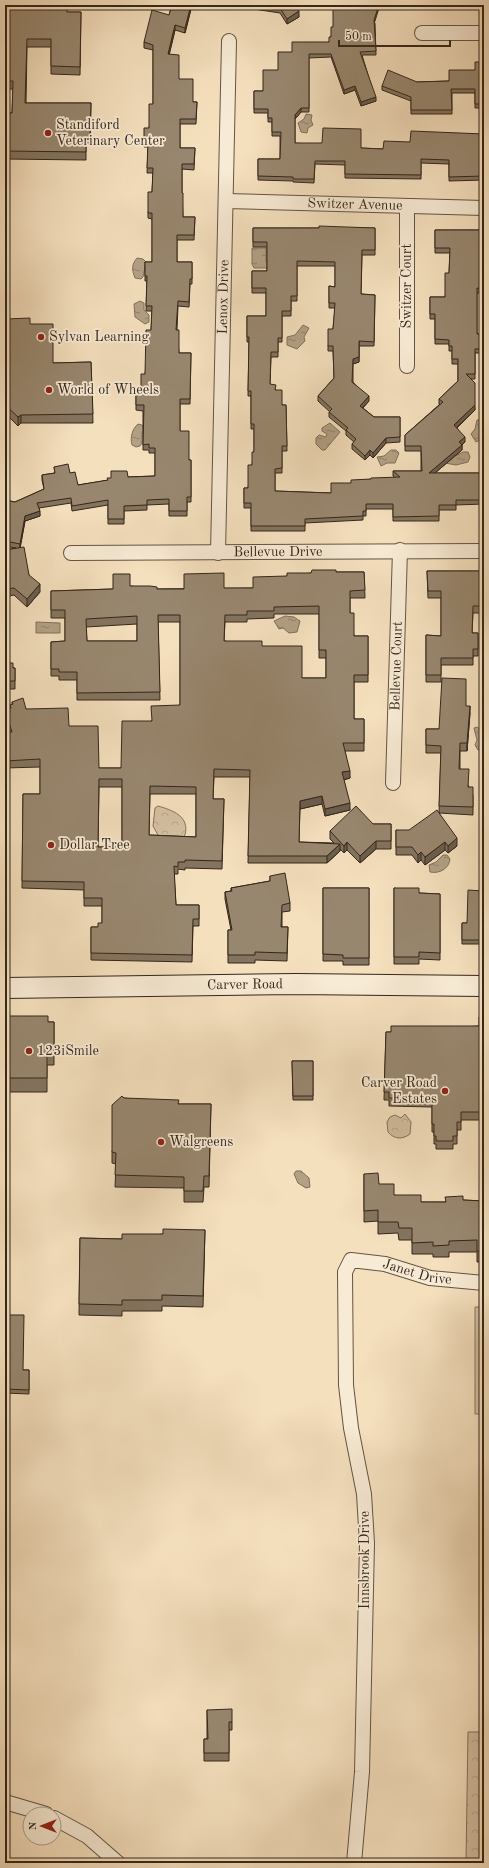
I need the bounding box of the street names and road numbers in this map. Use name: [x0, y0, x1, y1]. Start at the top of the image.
street label: Switzer Avenue: [307, 196, 403, 213]
street label: Switzer Court: [400, 243, 414, 328]
street label: Lenox Drive: [216, 259, 231, 335]
street label: Bellevue Drive: [233, 545, 323, 559]
street label: Bellevue Court: [388, 621, 405, 711]
street label: Carver Road: [207, 977, 283, 992]
street label: Janet Drive: [381, 1257, 452, 1287]
street label: Innsbrook Drive: [358, 1511, 372, 1609]

